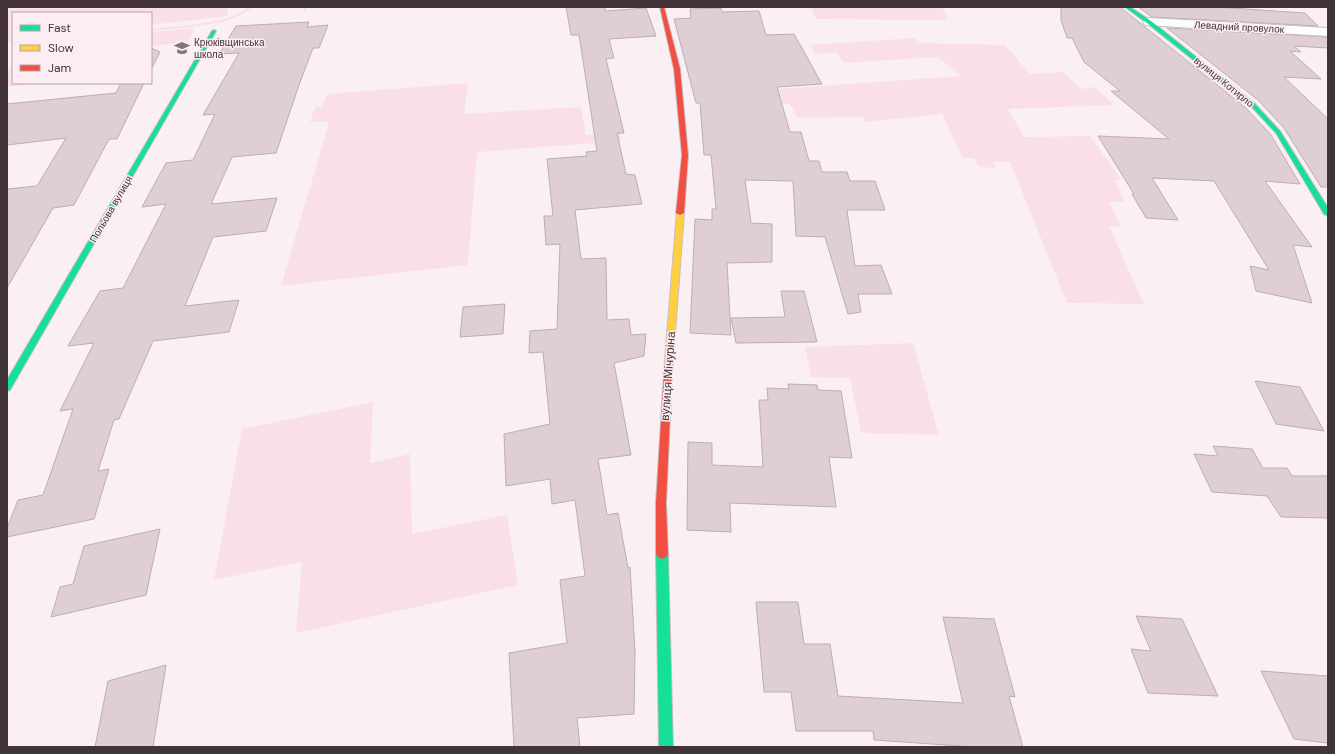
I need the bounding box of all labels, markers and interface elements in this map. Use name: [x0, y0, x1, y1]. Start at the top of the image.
legend: [12, 12, 152, 84]
street label: Левадний провулок: [1194, 18, 1285, 36]
text: Fast: [48, 20, 71, 36]
place label: Крюківщинська школа: [194, 36, 265, 61]
school or university icon: Крюківщинська школа: [173, 39, 191, 57]
text: Slow: [48, 40, 74, 56]
street label: вулиця Котирло: [1191, 54, 1257, 110]
text: Jam: [48, 60, 71, 76]
street label: Польова вулиця: [87, 173, 135, 245]
street label: вулиця Мічуріна: [657, 330, 679, 421]

